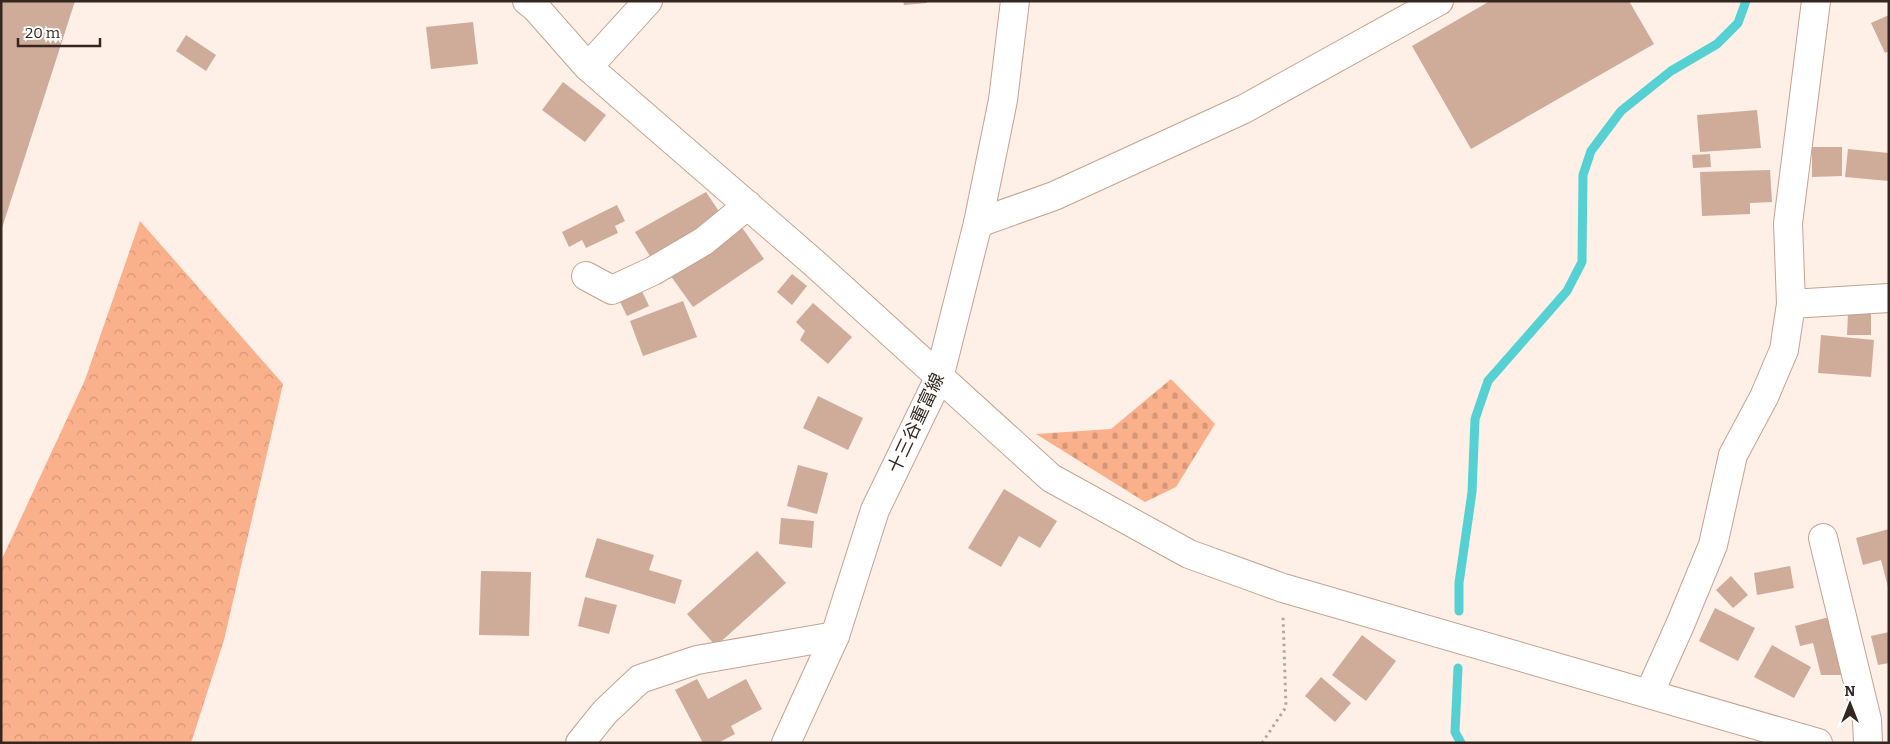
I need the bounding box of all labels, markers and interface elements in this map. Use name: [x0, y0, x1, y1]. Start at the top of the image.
scale bar: [18, 15, 100, 47]
text: 20 m: [25, 24, 61, 42]
street label: 十三谷重富線: [883, 369, 949, 477]
north arrow: [1825, 679, 1875, 729]
text: N: [1845, 683, 1856, 700]

